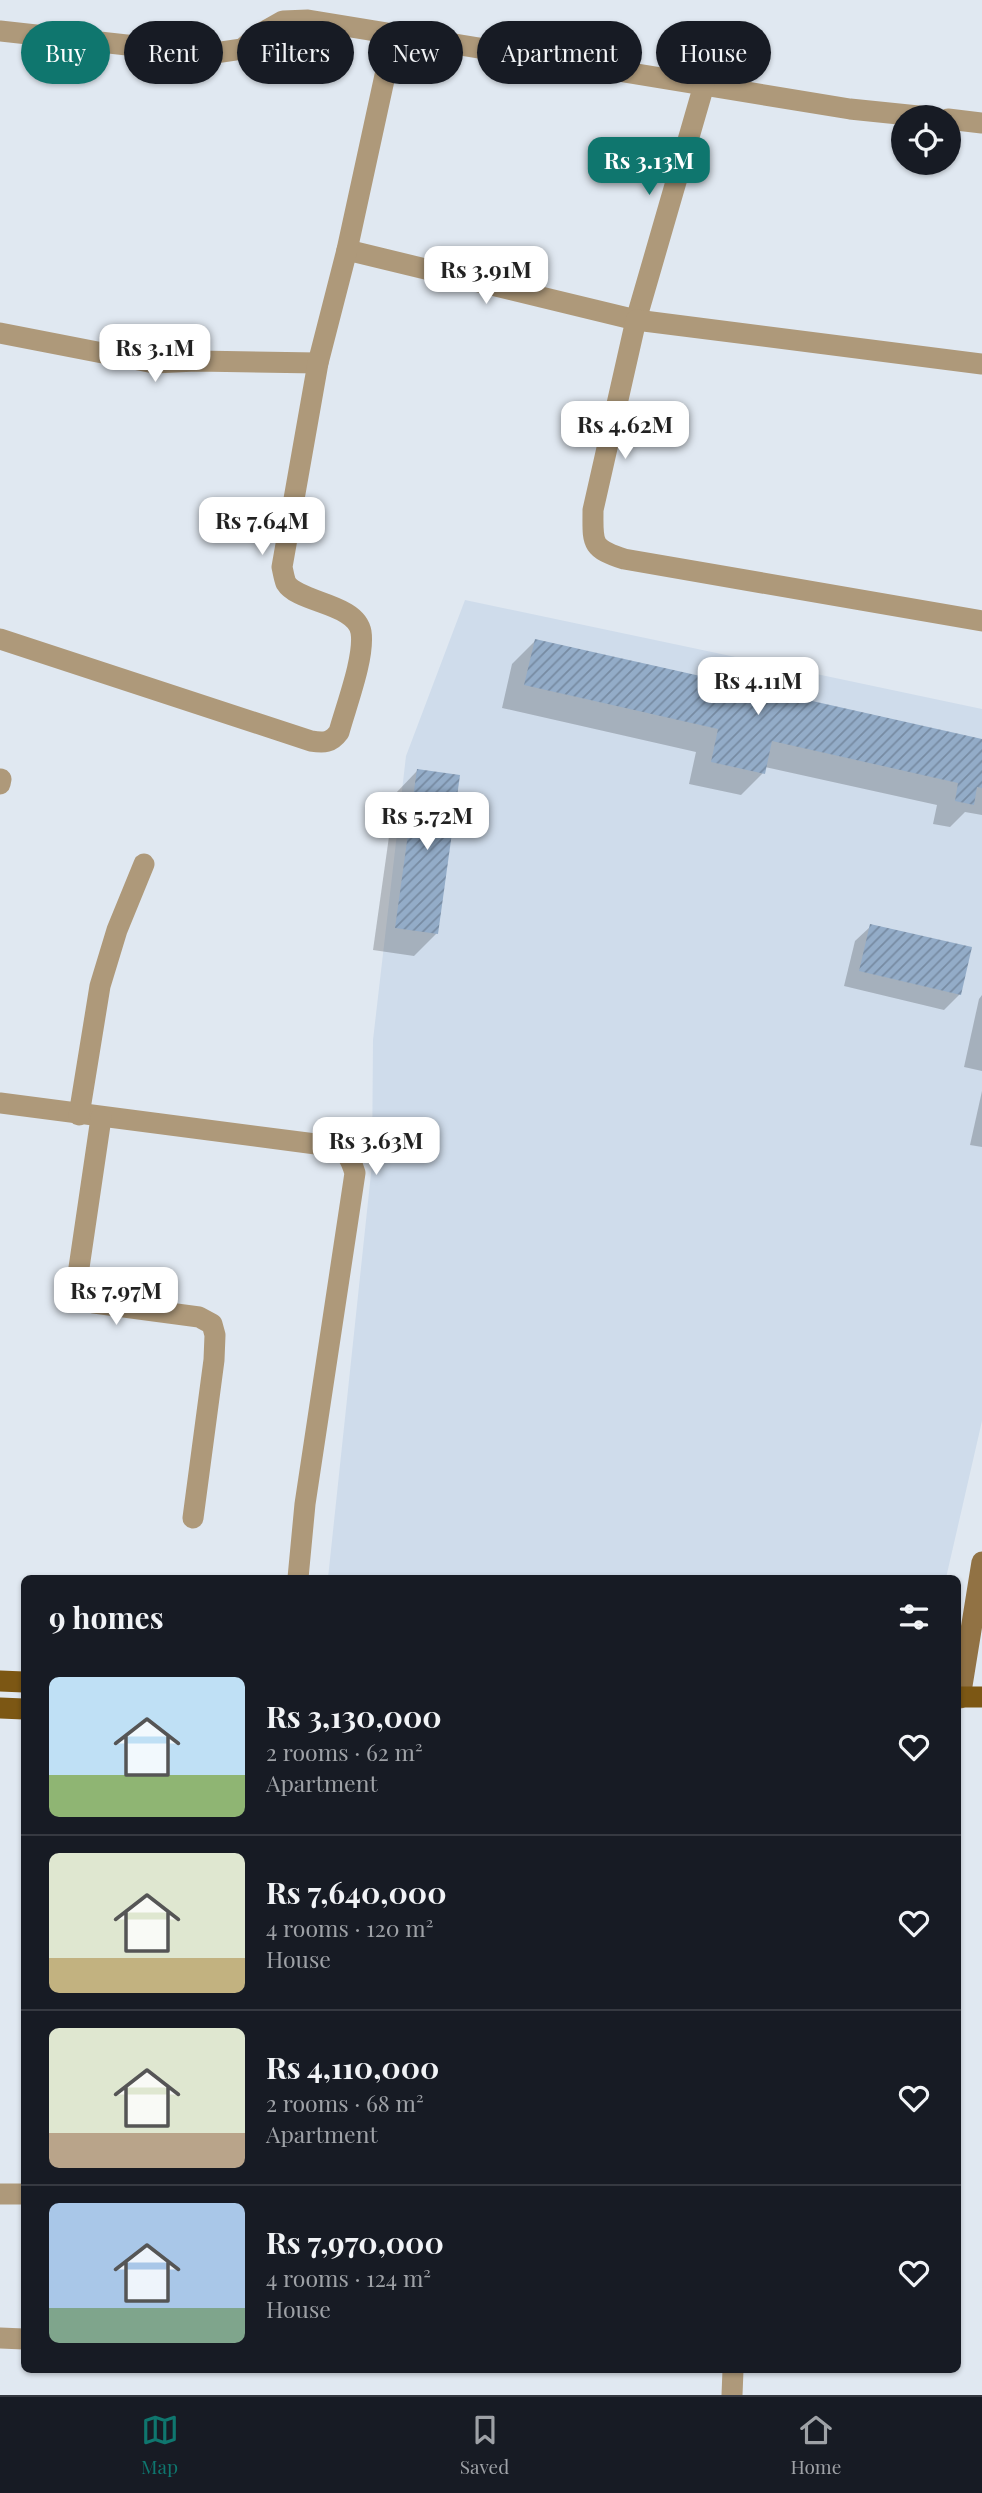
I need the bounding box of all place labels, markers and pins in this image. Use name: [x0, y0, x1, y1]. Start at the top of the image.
pin: Rs 3.13M: [577, 138, 721, 197]
pin: Rs 3.91M: [414, 246, 558, 306]
pin: Rs 3.1M: [90, 324, 220, 384]
pin: Rs 4.62M: [553, 402, 697, 461]
pin: Rs 7.64M: [190, 498, 334, 557]
pin: Rs 4.11M: [686, 658, 830, 717]
pin: Rs 5.72M: [355, 792, 499, 852]
pin: Rs 3.63M: [304, 1118, 448, 1177]
pin: Rs 7.97M: [44, 1268, 188, 1327]

